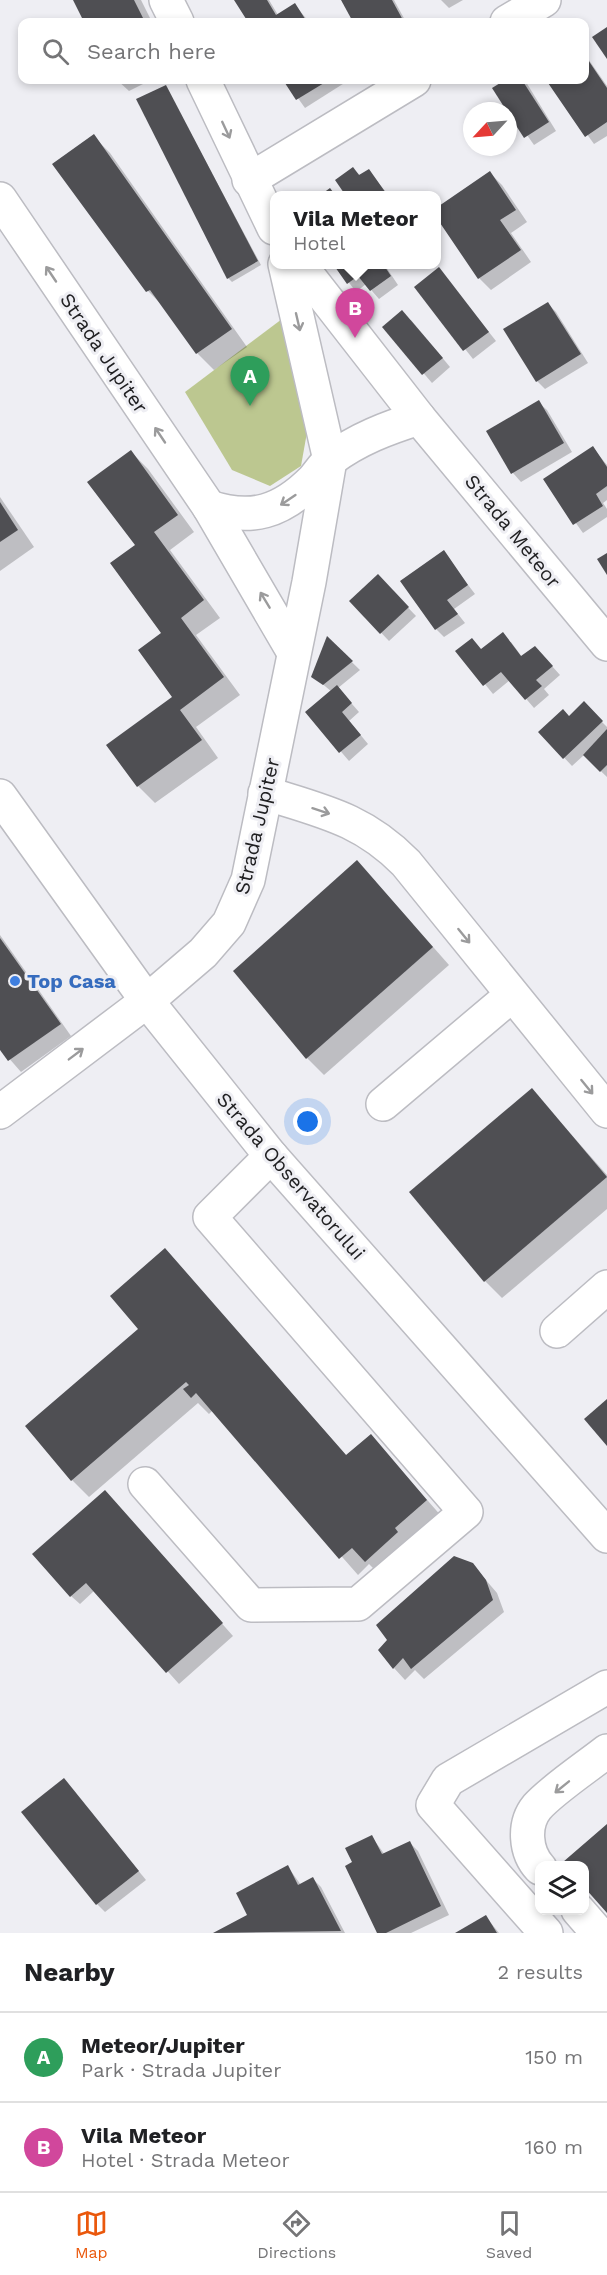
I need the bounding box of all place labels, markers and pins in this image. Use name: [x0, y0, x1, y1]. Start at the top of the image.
pin: B: [336, 288, 374, 338]
pin: A: [230, 356, 270, 406]
place label: Top Casa: [27, 969, 116, 993]
marker: Top Casa: [8, 974, 22, 988]

